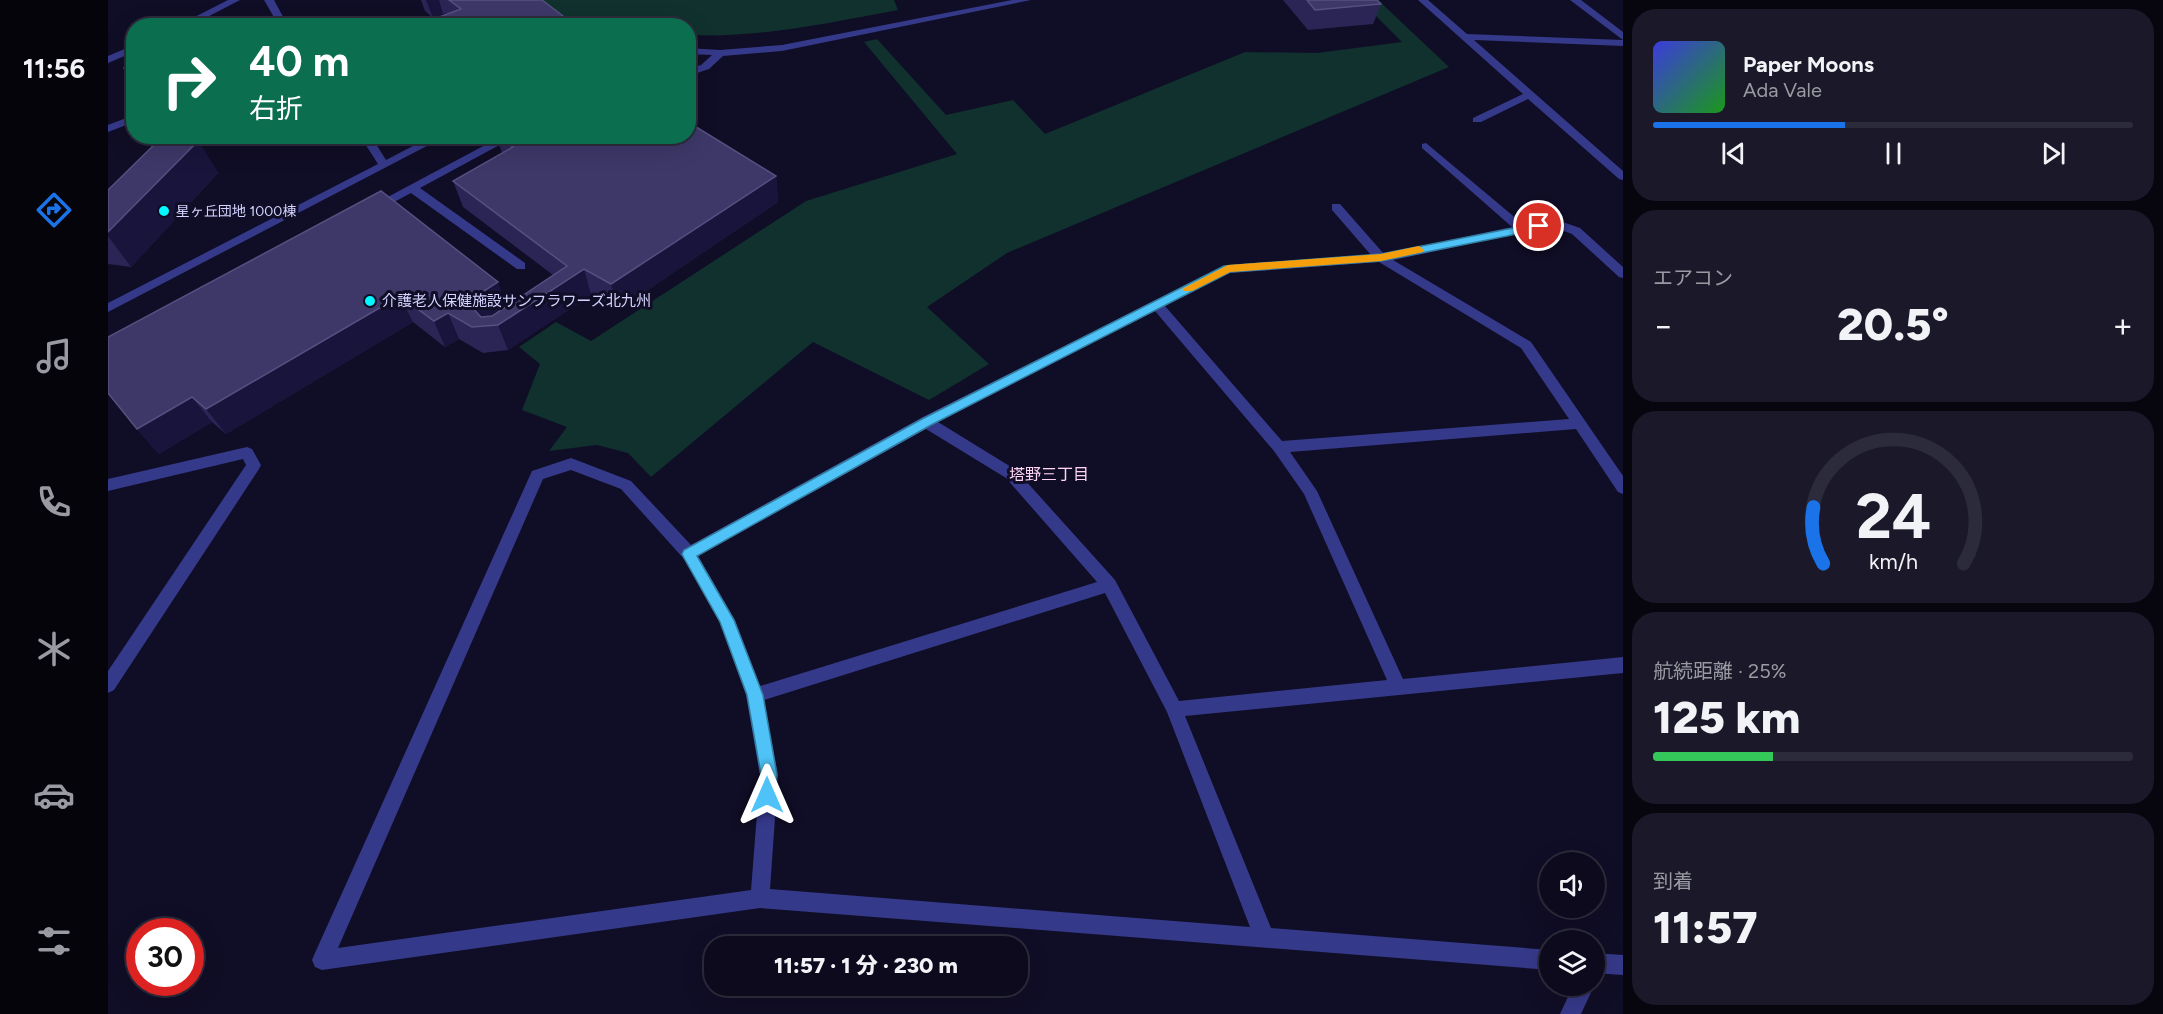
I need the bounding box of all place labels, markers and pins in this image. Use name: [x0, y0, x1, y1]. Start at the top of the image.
pin: [1513, 200, 1564, 251]
place label: 星ヶ丘団地 1000棟: [176, 203, 296, 220]
marker: 星ヶ丘団地 1000棟: [157, 204, 171, 218]
place label: 介護老人保健施設サンフラワーズ北九州: [382, 292, 651, 310]
marker: 介護老人保健施設サンフラワーズ北九州: [363, 294, 377, 308]

